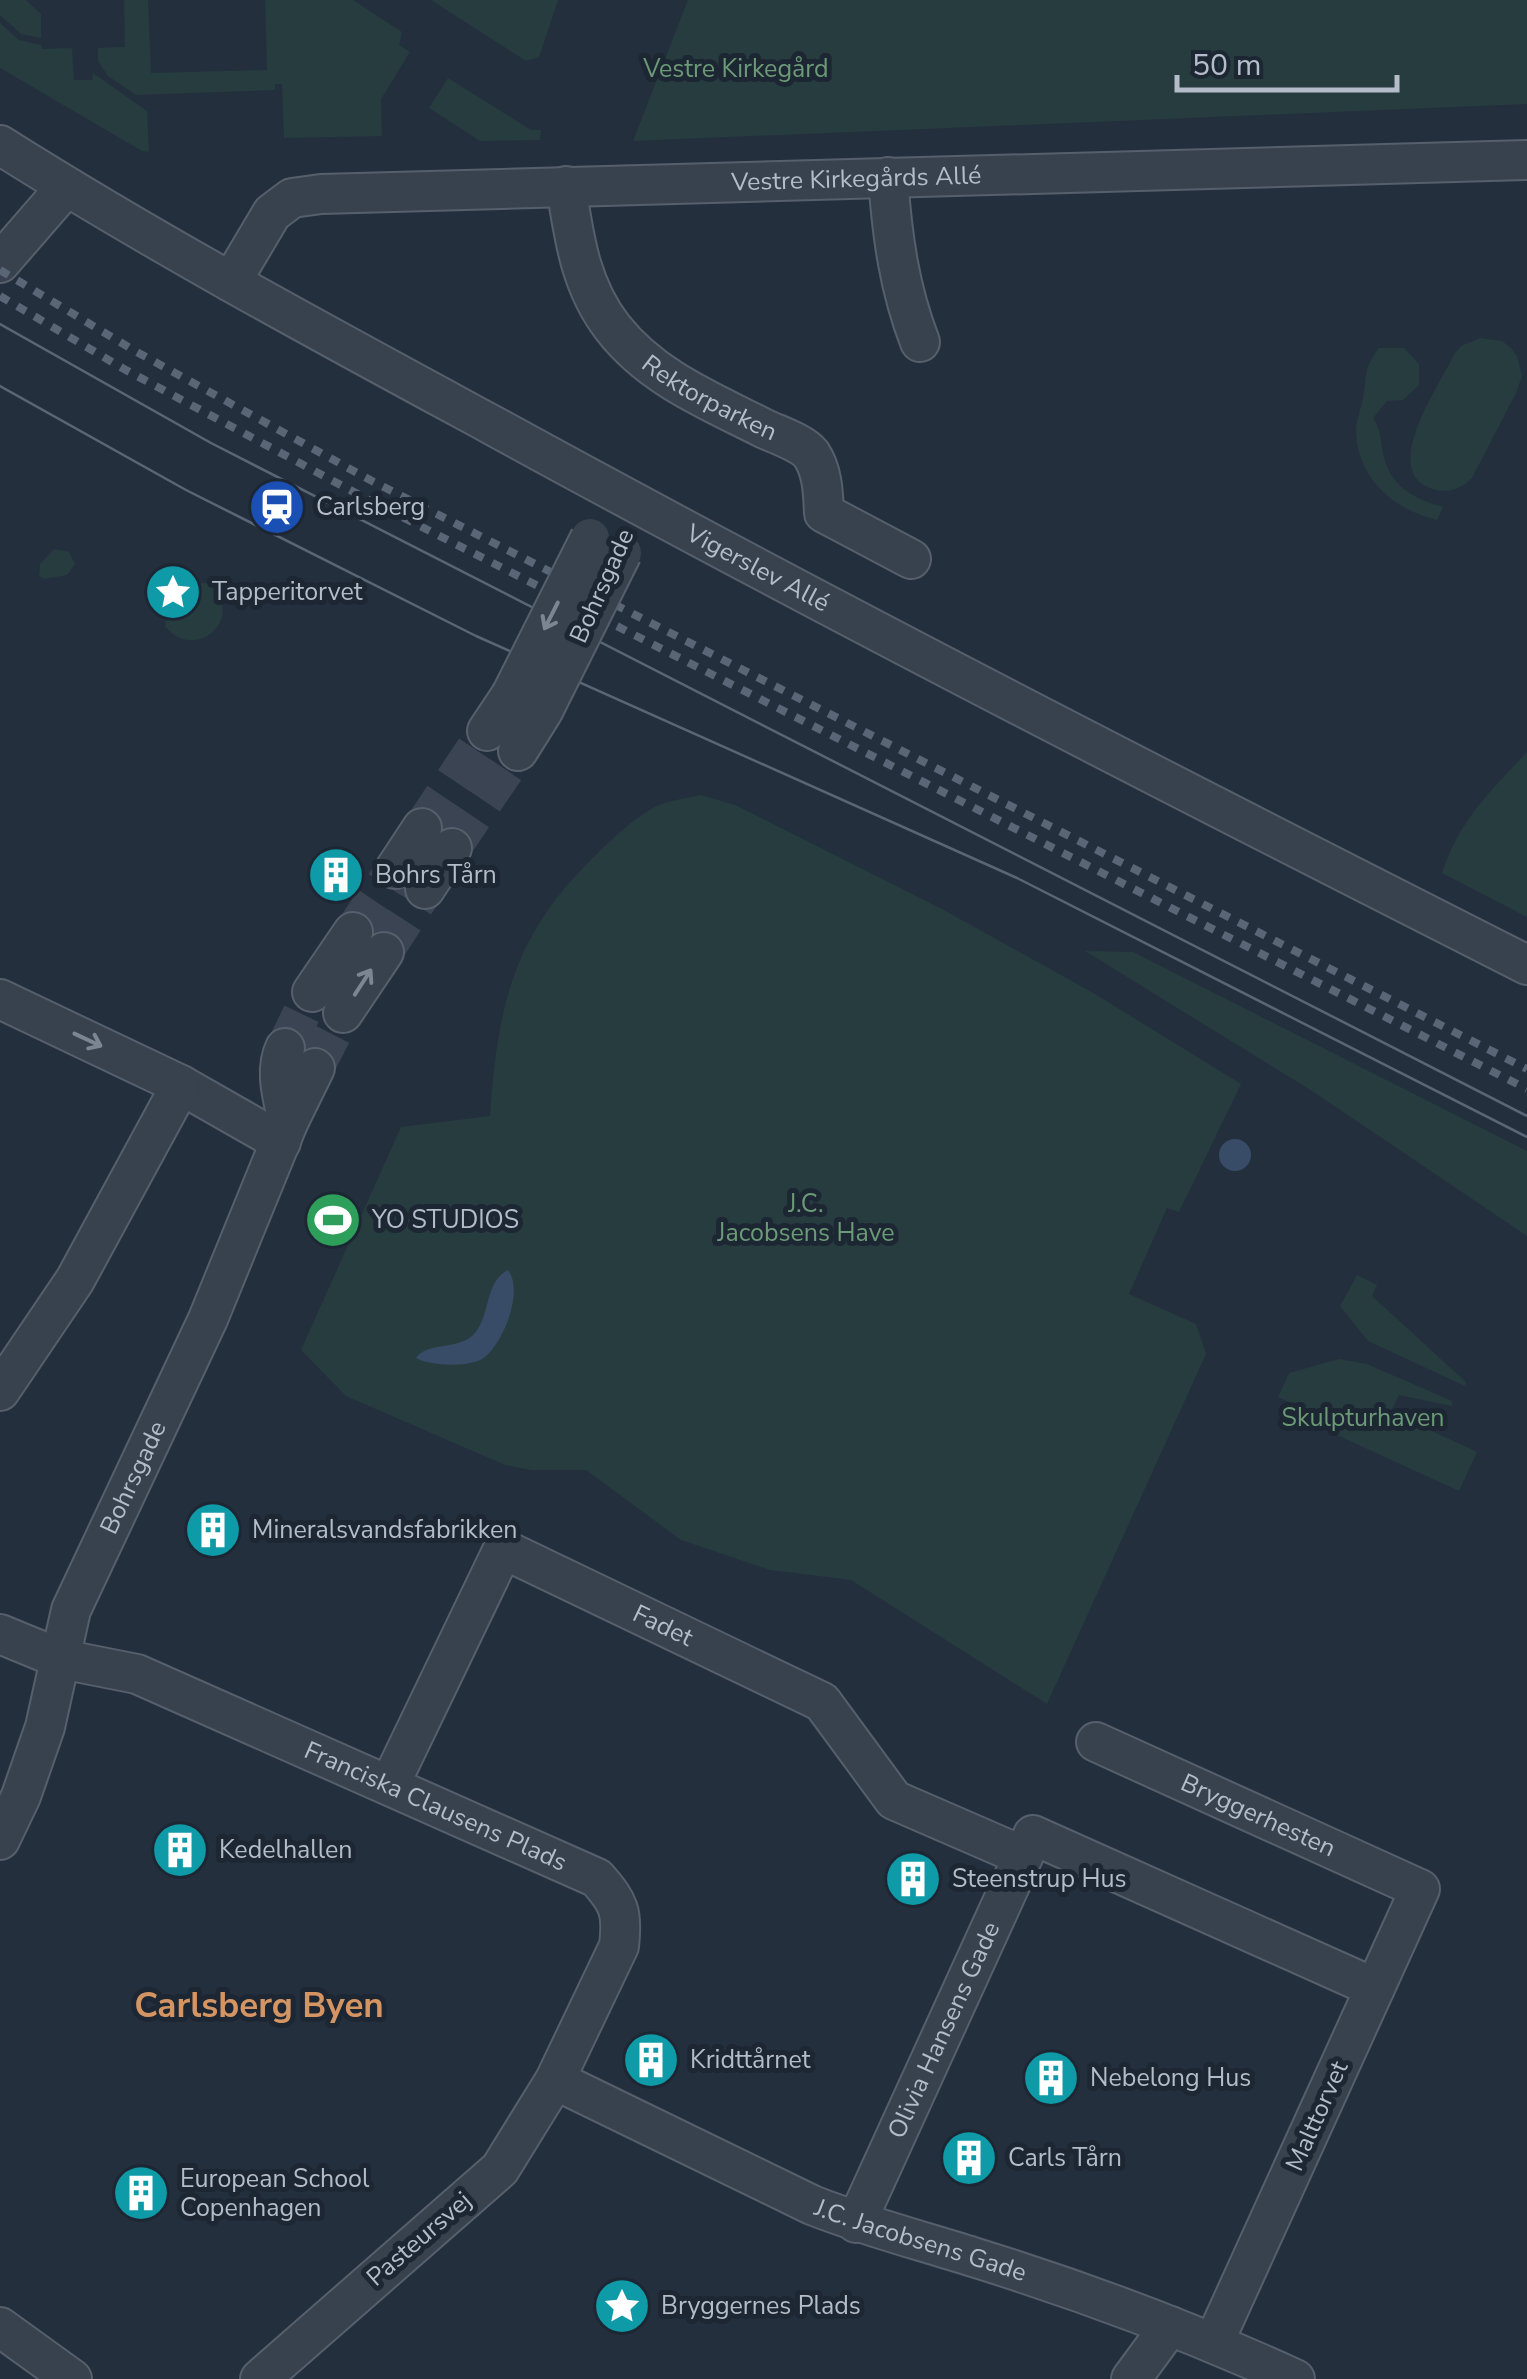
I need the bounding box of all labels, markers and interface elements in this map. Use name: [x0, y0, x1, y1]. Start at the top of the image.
scale bar: [1177, 30, 1397, 92]
text: 50 m: [1192, 45, 1261, 86]
park label: Vestre Kirkegård: [642, 52, 829, 86]
street label: Vestre Kirkegårds Allé: [730, 158, 982, 199]
street label: Rektorparken: [634, 347, 782, 449]
station icon: Carlsberg: [247, 477, 307, 537]
place label: Carlsberg: [316, 490, 425, 524]
street label: Vigerslev Allé: [679, 516, 835, 620]
street label: Bohrsgade: [562, 524, 642, 648]
place icon: Tapperitorvet: [143, 562, 203, 622]
place label: Tapperitorvet: [212, 575, 363, 609]
one-way arrow: [541, 601, 560, 631]
building icon: Bohrs Tårn: [306, 845, 366, 905]
place label: Bohrs Tårn: [375, 858, 497, 892]
one-way arrow: [353, 969, 374, 997]
one-way arrow: [72, 1032, 102, 1051]
park label: J.C. Jacobsens Have: [716, 1187, 895, 1250]
sports icon: YO STUDIOS: [303, 1190, 363, 1250]
place label: YO STUDIOS: [371, 1203, 519, 1237]
park label: Skulpturhaven: [1282, 1401, 1445, 1435]
street label: Bohrsgade: [92, 1415, 175, 1540]
building icon: Mineralsvandsfabrikken: [183, 1500, 243, 1560]
place label: Mineralsvandsfabrikken: [252, 1513, 517, 1547]
street label: Fadet: [627, 1597, 699, 1655]
street label: Franciska Clausens Plads: [299, 1733, 572, 1879]
street label: Bryggerhesten: [1175, 1766, 1341, 1865]
building icon: Kedelhallen: [150, 1820, 210, 1880]
place label: Kedelhallen: [219, 1833, 353, 1867]
building icon: Steenstrup Hus: [883, 1849, 943, 1909]
place label: Steenstrup Hus: [952, 1862, 1126, 1896]
street label: Olivia Hansens Gade: [880, 1916, 1008, 2144]
district label: Carlsberg Byen: [134, 1982, 384, 2029]
building icon: Kridttårnet: [621, 2030, 681, 2090]
place label: Kridttårnet: [690, 2043, 811, 2077]
building icon: Nebelong Hus: [1021, 2048, 1081, 2108]
street label: Malttorvet: [1278, 2055, 1356, 2176]
place label: Nebelong Hus: [1090, 2061, 1251, 2095]
building icon: Carls Tårn: [939, 2128, 999, 2188]
place label: Carls Tårn: [1008, 2141, 1122, 2175]
place label: European School Copenhagen: [180, 2162, 370, 2225]
building icon: European School Copenhagen: [111, 2163, 171, 2223]
street label: Pasteursvej: [359, 2184, 479, 2294]
street label: J.C. Jacobsens Gade: [809, 2190, 1031, 2290]
place icon: Bryggernes Plads: [592, 2276, 652, 2336]
place label: Bryggernes Plads: [661, 2289, 861, 2323]

